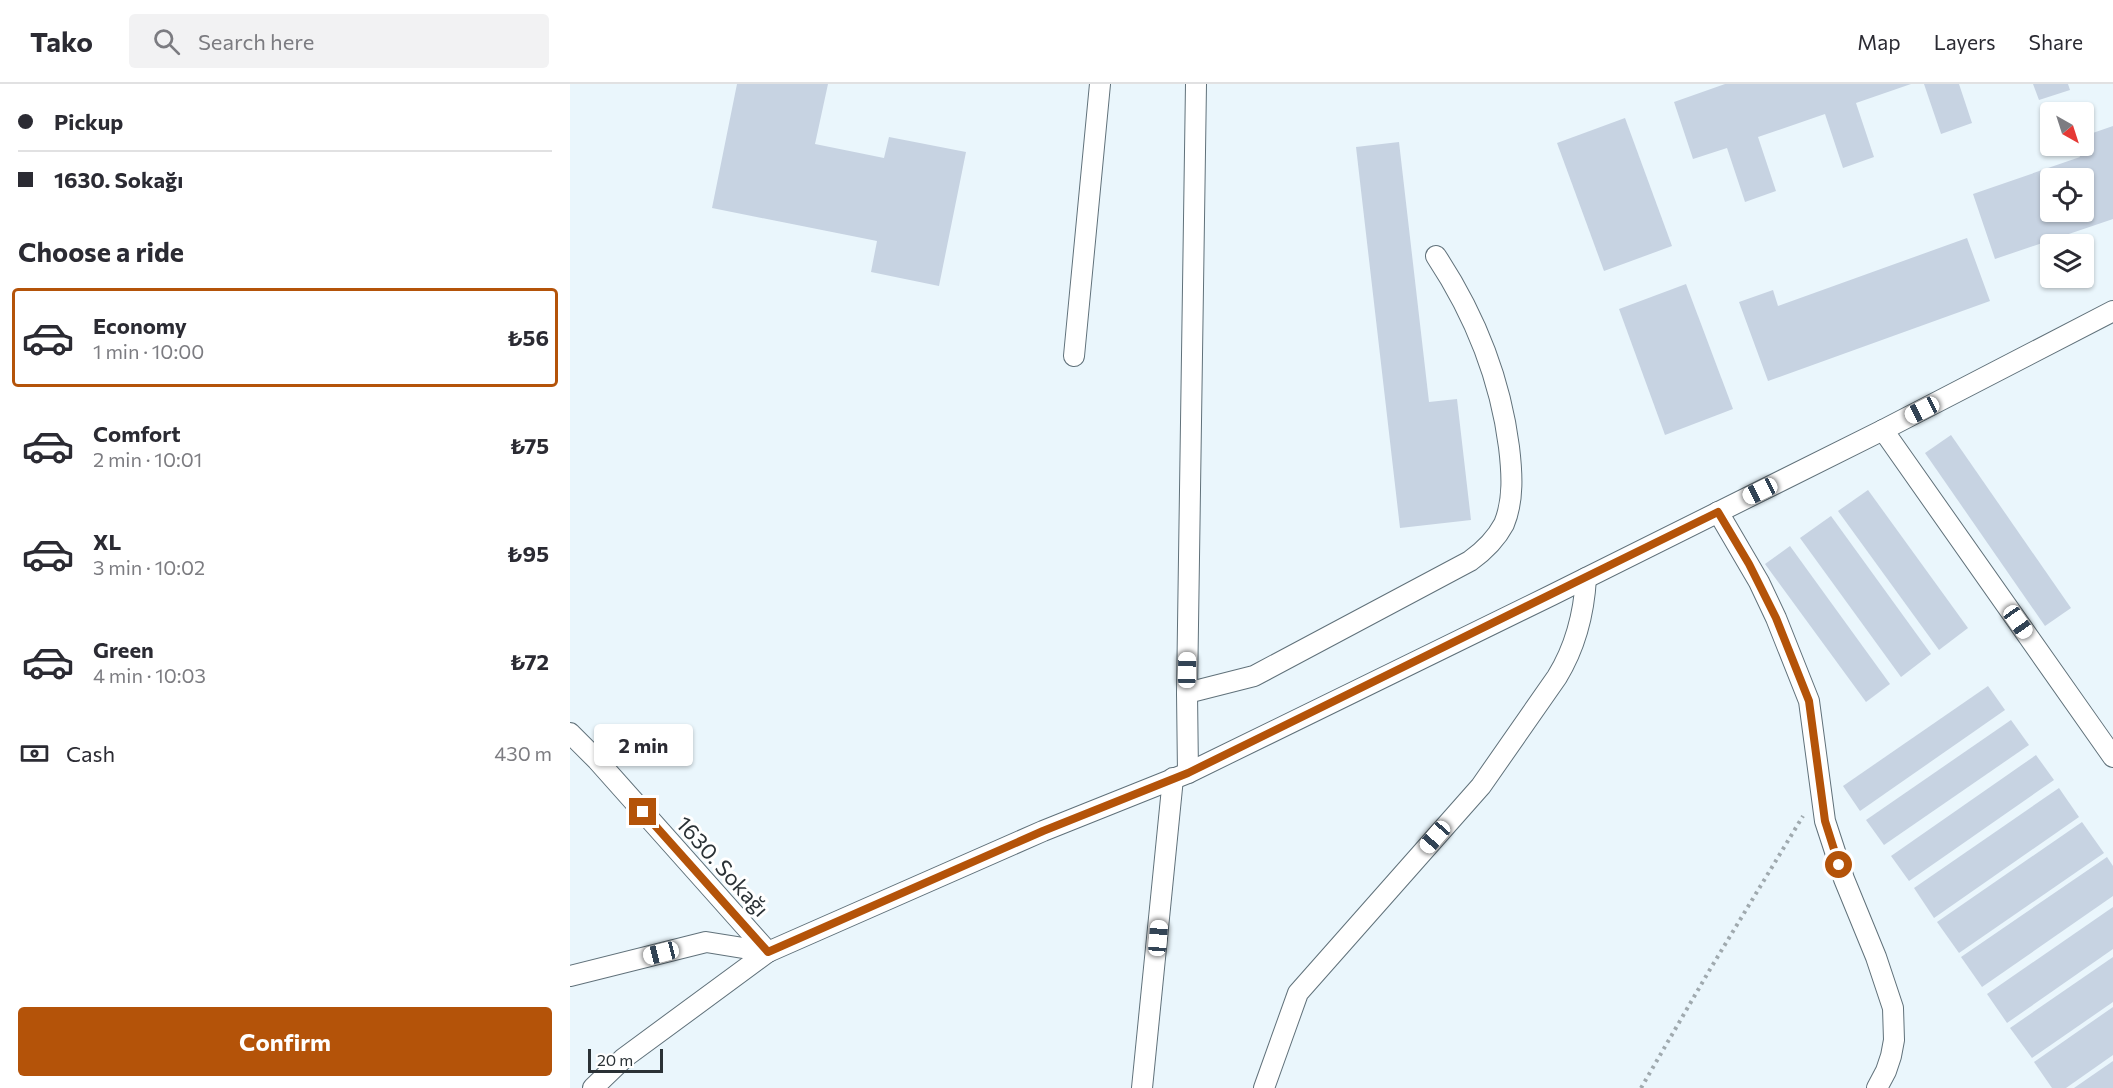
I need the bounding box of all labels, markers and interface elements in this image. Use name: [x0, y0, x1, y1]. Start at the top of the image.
search box: [129, 14, 549, 68]
text: Tako: [30, 24, 93, 58]
icon: search: [150, 25, 183, 58]
text: Search here: [198, 28, 314, 55]
text: Map: [1857, 29, 1901, 54]
text: Layers: [1934, 29, 1996, 54]
text: Share: [2029, 29, 2083, 54]
north arrow: [2040, 102, 2094, 156]
map controls: [2040, 102, 2094, 288]
text: Pickup: [54, 108, 123, 135]
text: 1630. Sokağı: [54, 166, 183, 193]
button: locate: [2040, 168, 2094, 222]
button: layers: [2040, 234, 2094, 288]
text: Choose a ride: [18, 235, 184, 268]
icon: car: [21, 311, 75, 365]
text: Economy: [93, 312, 187, 339]
text: ₺56: [507, 324, 549, 351]
text: 1 min · 10:00: [93, 339, 204, 363]
car: [1902, 394, 1942, 426]
icon: car: [21, 419, 75, 473]
text: Comfort: [93, 420, 181, 447]
text: ₺75: [510, 432, 549, 459]
text: 2 min · 10:01: [93, 447, 202, 471]
car: [1740, 475, 1780, 507]
icon: car: [21, 527, 75, 581]
text: XL: [93, 528, 121, 555]
text: ₺95: [507, 540, 549, 567]
text: 3 min · 10:02: [93, 555, 205, 579]
car: [2000, 602, 2036, 642]
icon: car: [21, 635, 75, 689]
text: Green: [93, 636, 154, 663]
text: ₺72: [510, 648, 549, 675]
car: [1178, 652, 1196, 688]
text: 4 min · 10:03: [93, 663, 206, 687]
callout: 2 min: [593, 725, 692, 767]
text: 2 min: [619, 733, 668, 757]
icon: cash: [18, 737, 51, 770]
text: Cash: [66, 740, 115, 767]
text: 430 m: [494, 741, 552, 765]
route end: [629, 798, 656, 825]
street label: 1630. Sokağı: [671, 810, 775, 922]
car: [1416, 818, 1454, 856]
route start: [1825, 851, 1852, 878]
car: [1147, 919, 1169, 957]
car: [641, 940, 681, 966]
button: Confirm: [18, 1007, 552, 1076]
scale bar: [588, 1046, 663, 1074]
text: 20 m: [597, 1050, 633, 1069]

